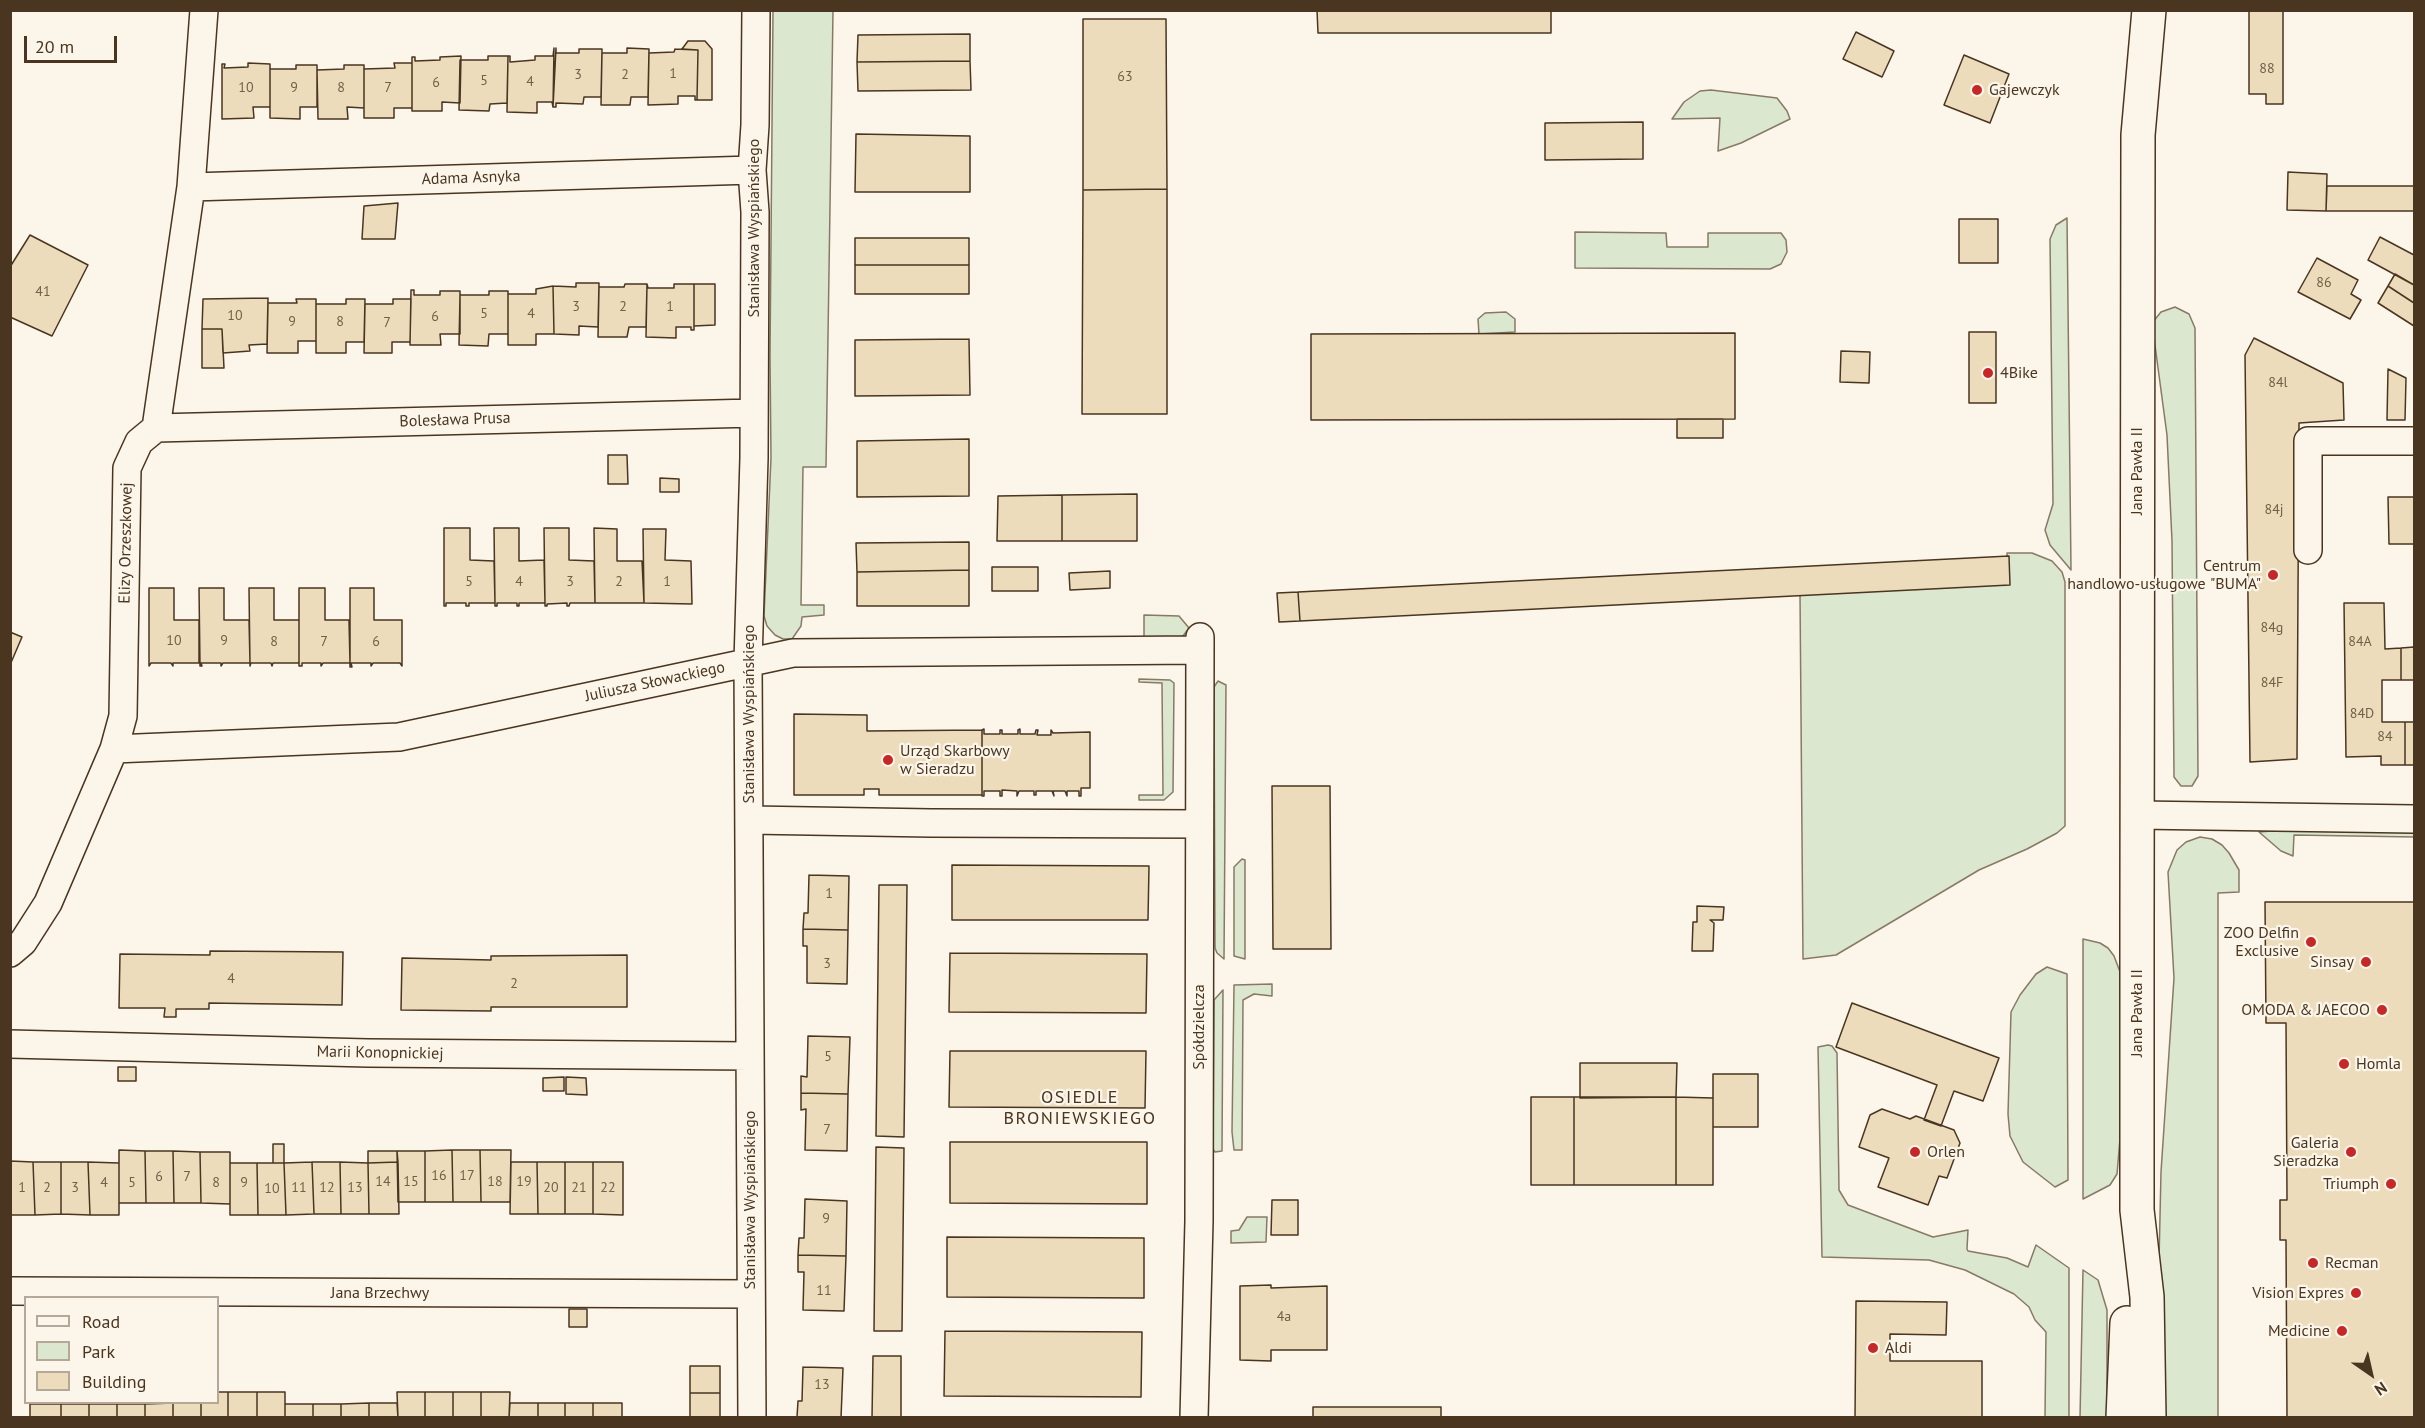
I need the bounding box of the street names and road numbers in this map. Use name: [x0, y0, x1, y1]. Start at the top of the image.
street label: Stanisława Wyspiańskiego: [744, 139, 764, 317]
street label: Adama Asnyka: [421, 167, 521, 189]
street label: Bolesława Prusa: [399, 408, 511, 432]
street label: Jana Pawła II: [2127, 427, 2147, 515]
street label: Elizy Orzeszkowej: [115, 482, 137, 604]
street label: Stanisława Wyspiańskiego: [739, 625, 759, 803]
street label: Juliusza Słowackiego: [583, 658, 727, 706]
street label: Jana Pawła II: [2127, 969, 2147, 1057]
street label: Spółdzielcza: [1189, 984, 1209, 1070]
street label: Marii Konopnickiej: [316, 1042, 444, 1064]
street label: Stanisława Wyspiańskiego: [740, 1111, 760, 1289]
street label: Jana Brzechwy: [331, 1283, 429, 1303]

